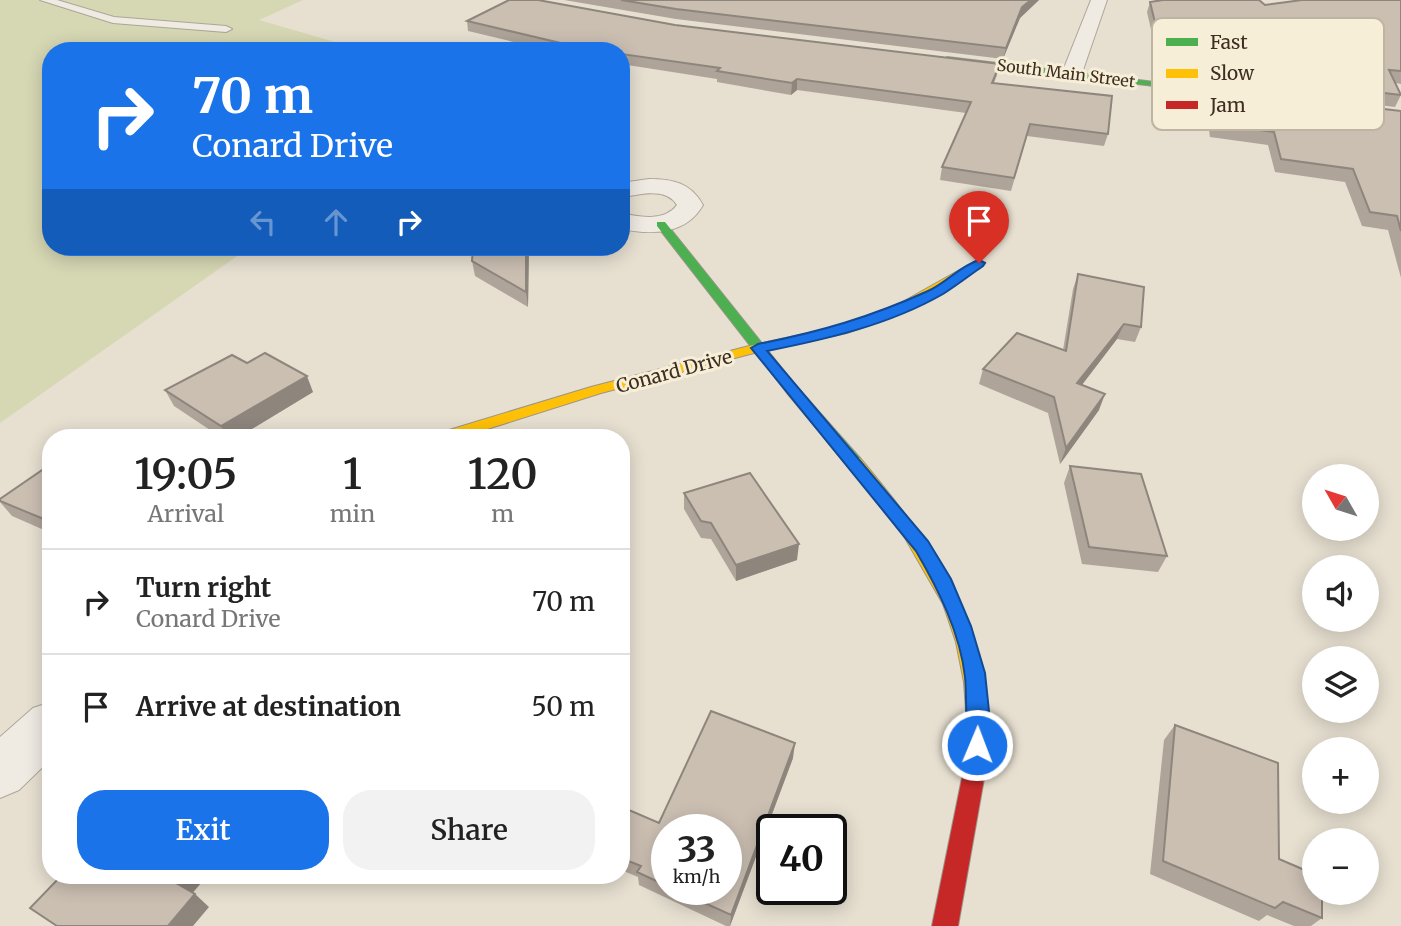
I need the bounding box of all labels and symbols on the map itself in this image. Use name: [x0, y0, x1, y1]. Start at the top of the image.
legend: [1152, 18, 1384, 130]
text: Fast: [1210, 30, 1248, 54]
street label: South Main Street: [996, 55, 1137, 91]
text: Slow: [1210, 61, 1255, 85]
text: Jam: [1209, 93, 1246, 117]
pin: [949, 191, 1009, 263]
street label: Conard Drive: [613, 344, 735, 398]
north arrow: [1302, 464, 1379, 541]
position arrow: [940, 708, 1014, 782]
speed limit sign: 40: [756, 814, 847, 905]

